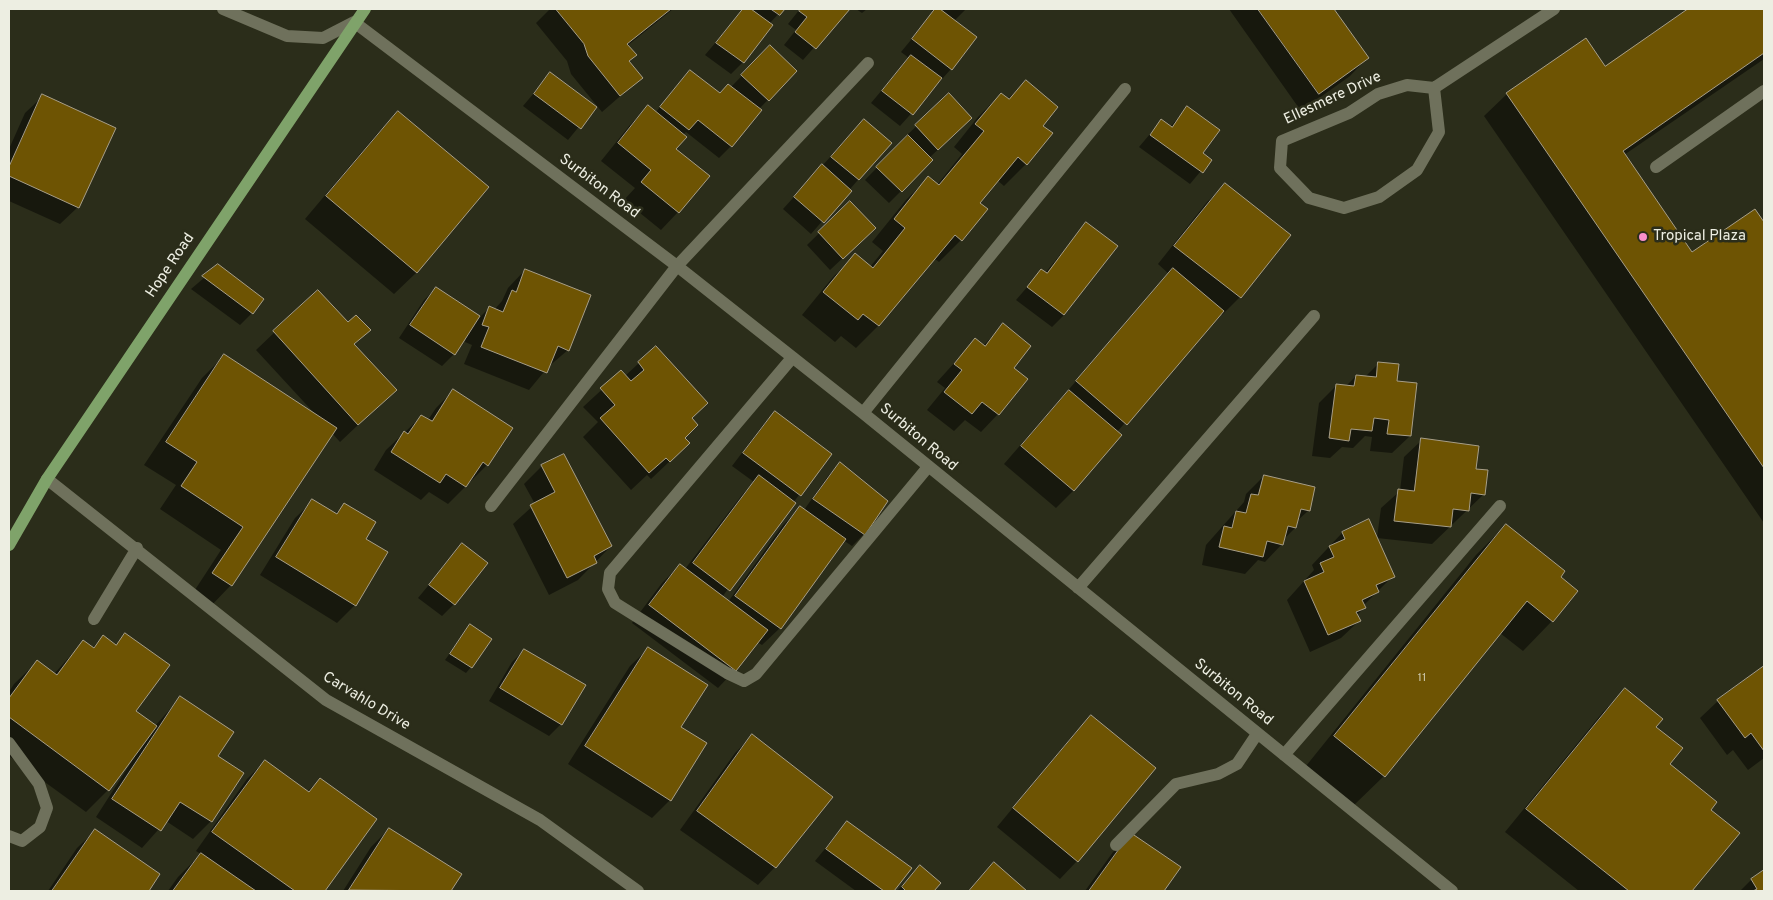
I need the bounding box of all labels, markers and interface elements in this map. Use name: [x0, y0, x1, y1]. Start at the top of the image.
street label: Ellesmere Drive: [1281, 69, 1385, 129]
street label: Surbiton Road: [555, 151, 643, 223]
place label: Tropical Plaza: [1653, 228, 1746, 246]
street label: Hope Road: [143, 230, 199, 302]
marker: Tropical Plaza: [1637, 231, 1649, 243]
street label: Surbiton Road: [875, 400, 961, 476]
street label: Surbiton Road: [1190, 656, 1276, 730]
street label: Carvahlo Drive: [319, 669, 413, 735]
house number: 11: [1418, 672, 1426, 686]

